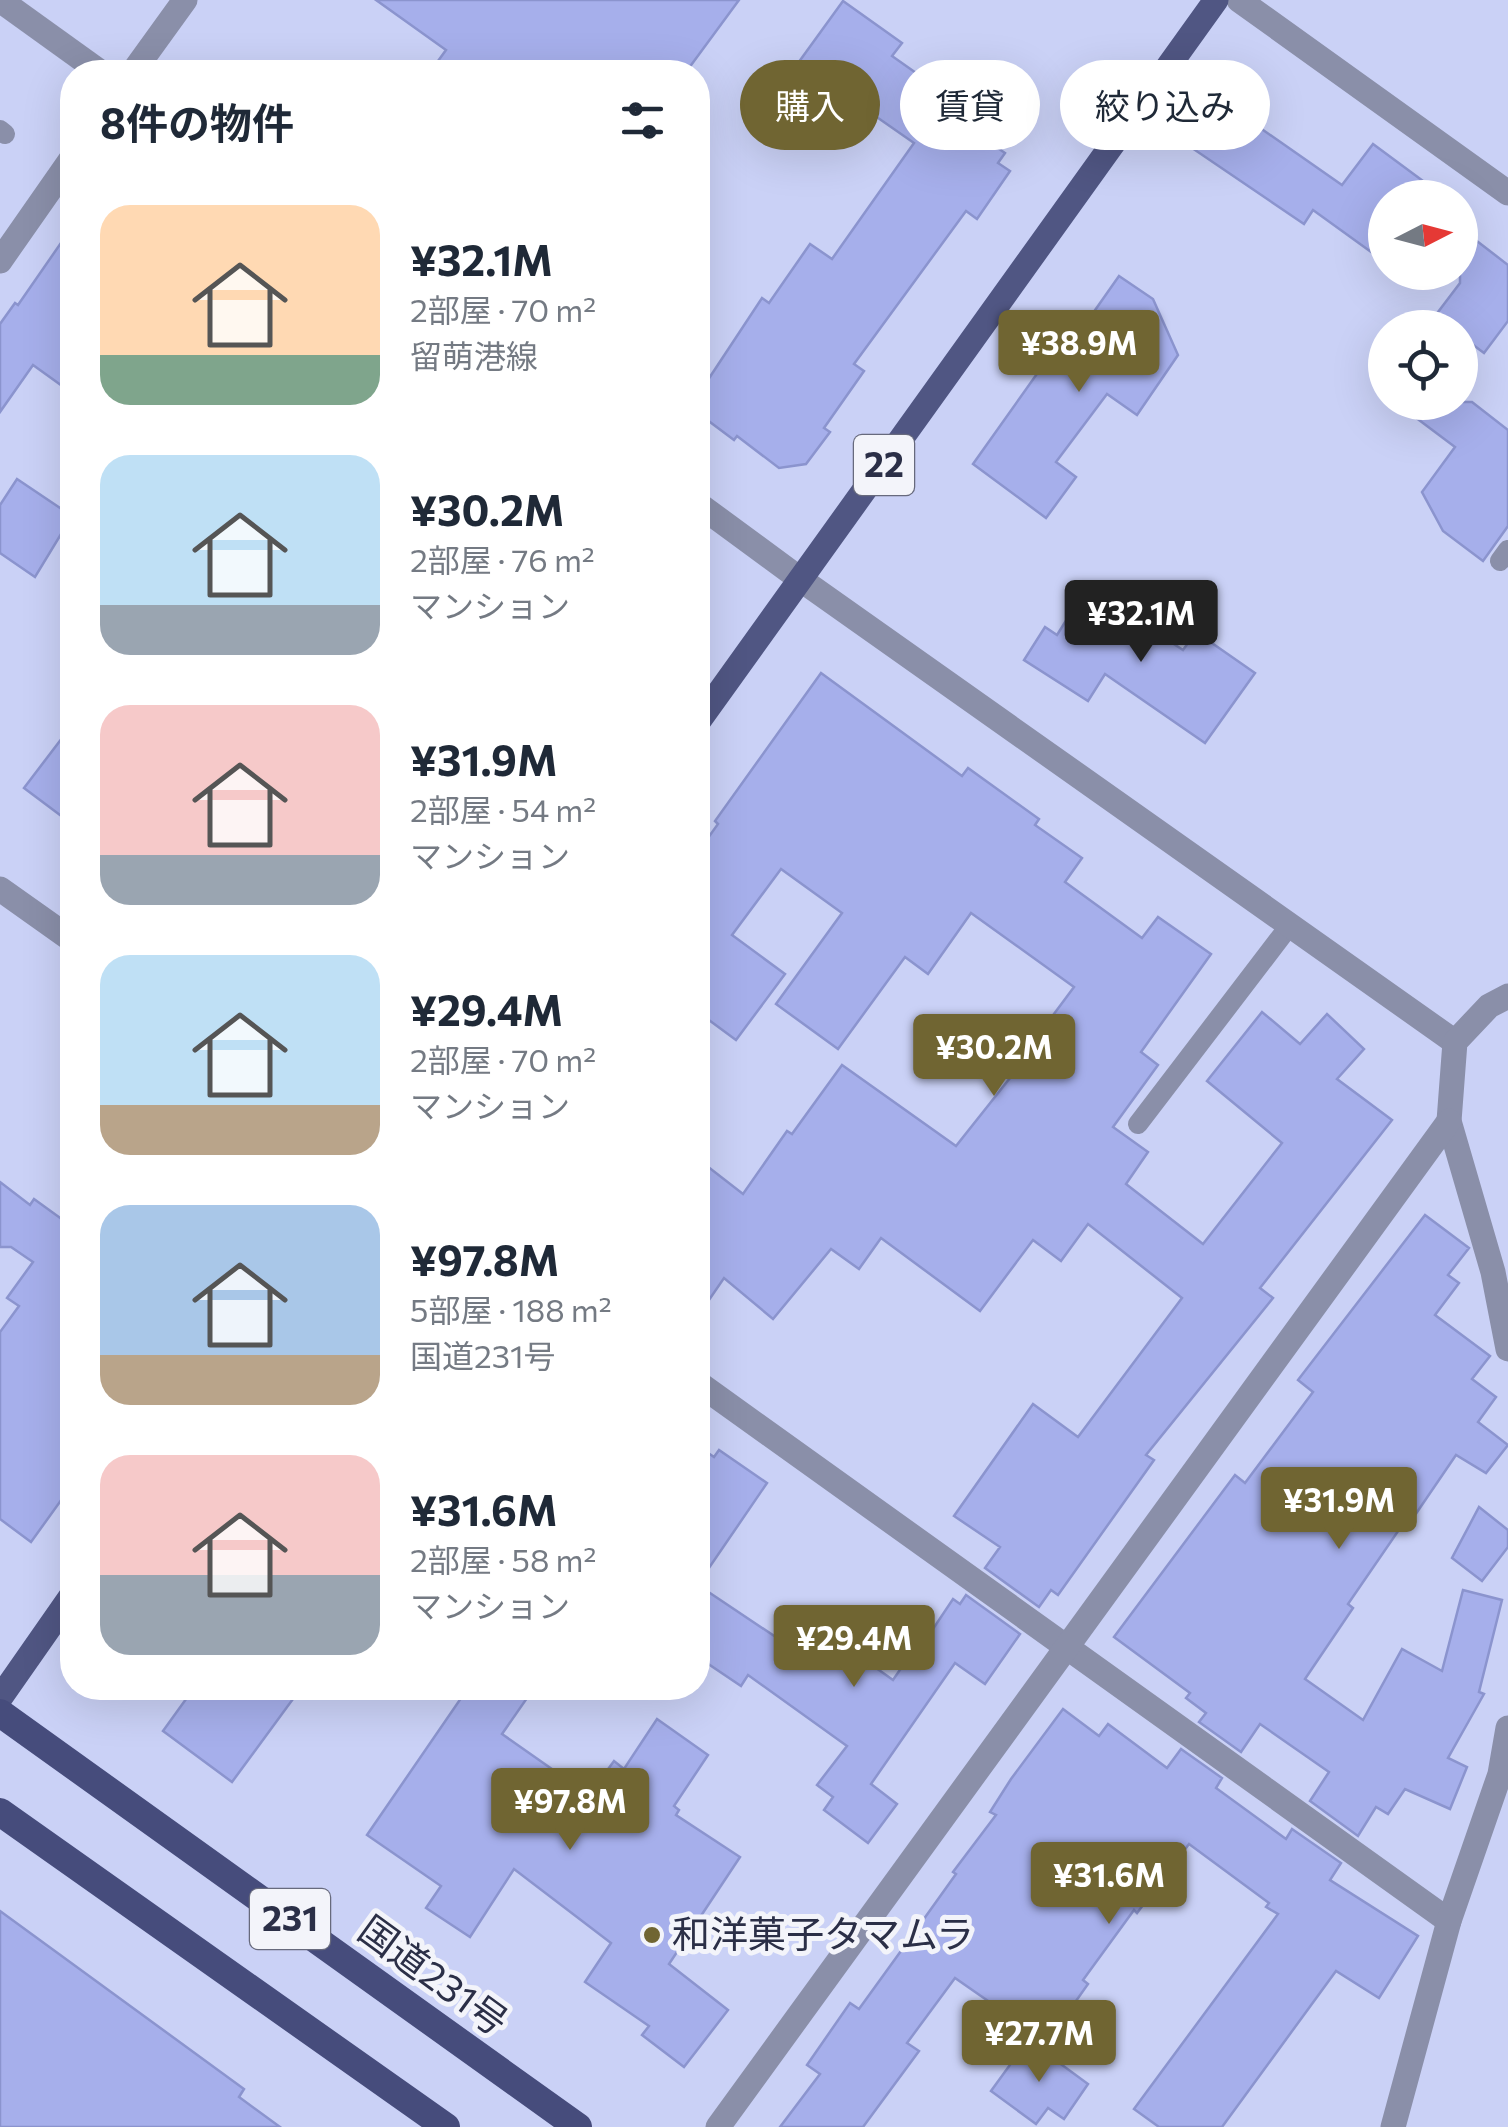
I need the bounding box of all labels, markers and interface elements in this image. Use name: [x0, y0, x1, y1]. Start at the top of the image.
chip: 購入: [740, 60, 880, 150]
chip: 賃貸: [900, 60, 1040, 150]
chip: 絞り込み: [1060, 60, 1270, 150]
icon: filters: [615, 93, 670, 148]
text: 8件の物件: [100, 96, 294, 148]
north arrow: [1368, 180, 1478, 290]
map controls: [1368, 180, 1478, 420]
text: ¥32.1M: [410, 233, 553, 285]
icon: home: [180, 245, 300, 365]
text: 2部屋 · 70 m²: [410, 289, 596, 329]
pin: ¥38.9M: [998, 310, 1160, 395]
button: locate: [1368, 310, 1478, 420]
text: ¥38.9M: [1020, 322, 1138, 362]
text: 留萌港線: [410, 335, 538, 375]
road number: 22: [854, 435, 914, 495]
text: ¥30.2M: [410, 483, 564, 535]
icon: home: [180, 495, 300, 615]
text: 2部屋 · 76 m²: [410, 539, 595, 579]
pin: ¥32.1M: [1060, 580, 1222, 665]
text: マンション: [410, 585, 570, 625]
text: ¥32.1M: [1087, 592, 1195, 632]
text: ¥31.9M: [410, 733, 557, 785]
icon: home: [180, 745, 300, 865]
text: 2部屋 · 54 m²: [410, 789, 596, 829]
text: マンション: [410, 835, 570, 875]
text: ¥29.4M: [410, 983, 563, 1035]
icon: home: [180, 995, 300, 1115]
pin: ¥30.2M: [913, 1014, 1075, 1099]
text: ¥30.2M: [935, 1026, 1053, 1066]
text: 2部屋 · 70 m²: [410, 1039, 596, 1079]
text: マンション: [410, 1085, 570, 1125]
text: ¥97.8M: [410, 1233, 559, 1285]
icon: home: [180, 1245, 300, 1365]
text: 5部屋 · 188 m²: [410, 1289, 612, 1329]
text: 国道231号: [410, 1335, 556, 1375]
pin: ¥31.9M: [1258, 1467, 1420, 1552]
text: ¥31.9M: [1283, 1479, 1395, 1519]
text: ¥31.6M: [410, 1483, 557, 1535]
icon: home: [180, 1495, 300, 1615]
text: 2部屋 · 58 m²: [410, 1539, 596, 1579]
text: マンション: [410, 1585, 570, 1625]
pin: ¥29.4M: [773, 1605, 935, 1690]
text: ¥29.4M: [796, 1617, 912, 1657]
pin: ¥97.8M: [489, 1768, 651, 1853]
text: ¥97.8M: [513, 1780, 627, 1820]
pin: ¥31.6M: [1028, 1842, 1190, 1927]
text: ¥31.6M: [1053, 1854, 1165, 1894]
road number: 231: [250, 1889, 330, 1949]
street label: 国道231号: [351, 1904, 518, 2044]
place label: 和洋菓子タマムラ: [672, 1909, 974, 1956]
marker: 和洋菓子タマムラ: [641, 1924, 663, 1946]
pin: ¥27.7M: [958, 2000, 1120, 2085]
text: ¥27.7M: [984, 2012, 1094, 2052]

